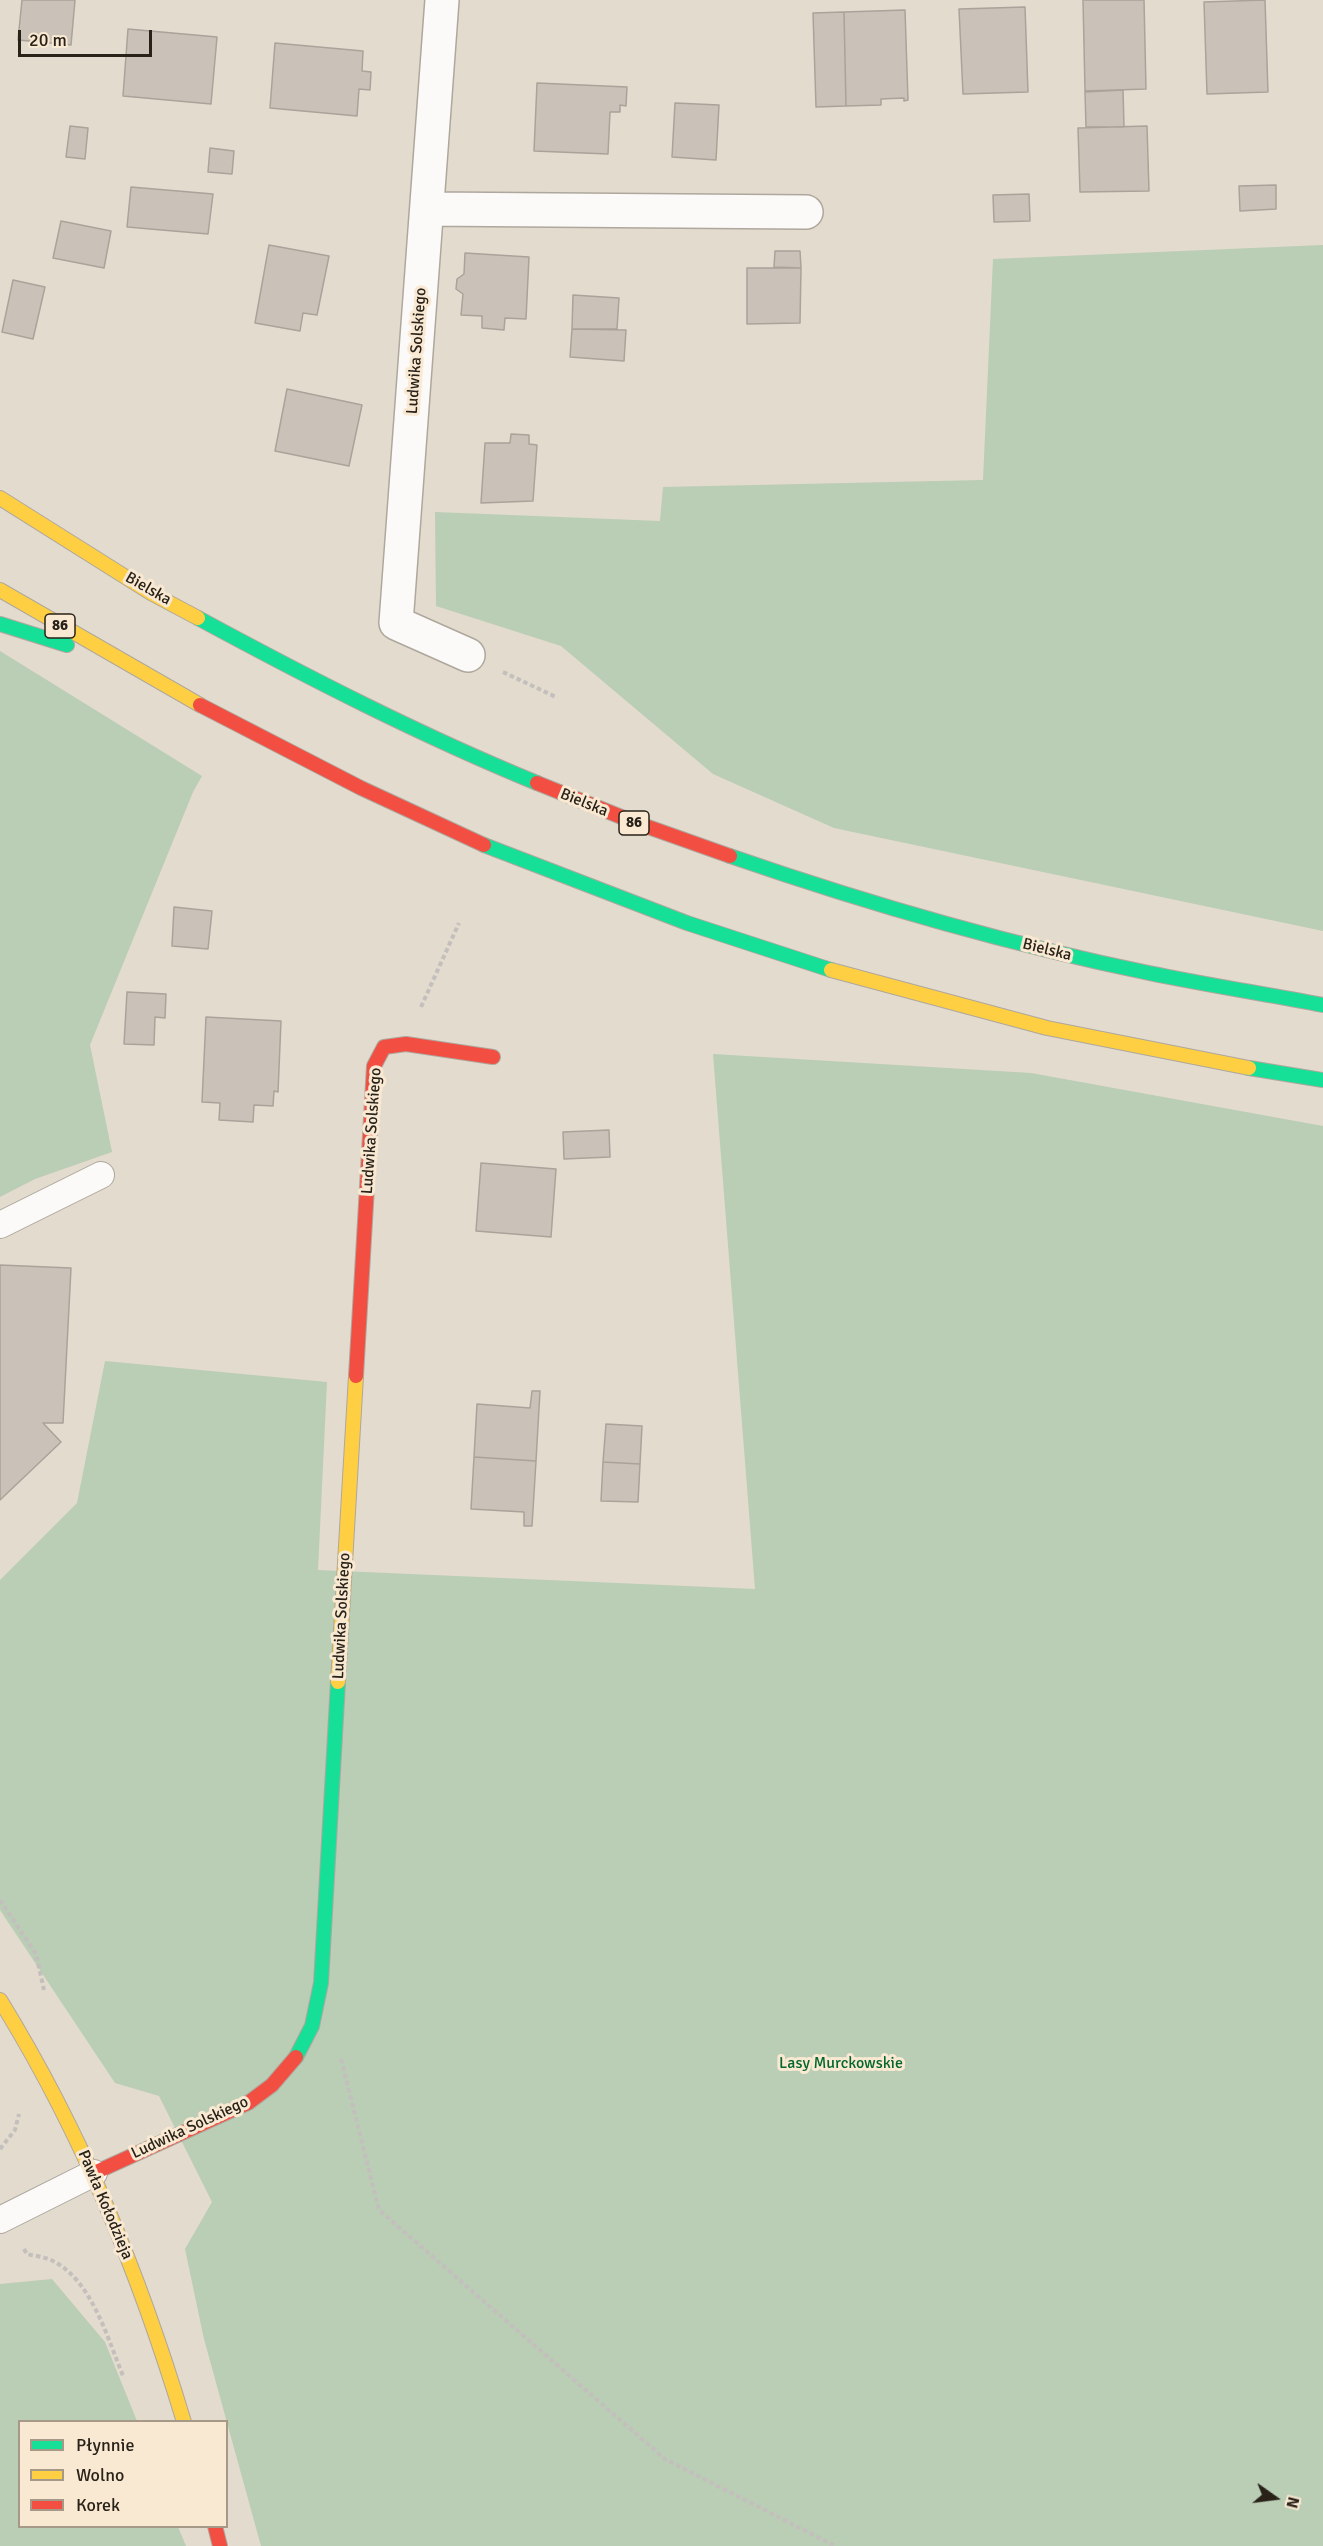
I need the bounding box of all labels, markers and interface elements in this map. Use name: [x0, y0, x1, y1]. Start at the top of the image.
scale bar: [21, 18, 154, 56]
text: 20 m: [29, 29, 67, 51]
street label: Ludwika Solskiego: [403, 287, 431, 415]
street label: Bielska: [122, 568, 174, 610]
road number: 86: [45, 614, 75, 638]
street label: Bielska: [557, 785, 611, 821]
road number: 86: [619, 811, 649, 835]
street label: Bielska: [1020, 935, 1074, 965]
street label: Ludwika Solskiego: [358, 1067, 386, 1195]
street label: Ludwika Solskiego: [329, 1552, 355, 1680]
park label: Lasy Murckowskie: [779, 2054, 903, 2074]
street label: Ludwika Solskiego: [128, 2092, 252, 2164]
street label: Pawła Kołodzieja: [73, 2147, 137, 2263]
legend: [18, 2420, 228, 2528]
text: Płynnie: [76, 2434, 134, 2456]
text: Wolno: [76, 2464, 124, 2486]
north arrow: [1245, 2468, 1305, 2528]
text: Korek: [76, 2494, 120, 2516]
text: N: [1281, 2495, 1304, 2510]

